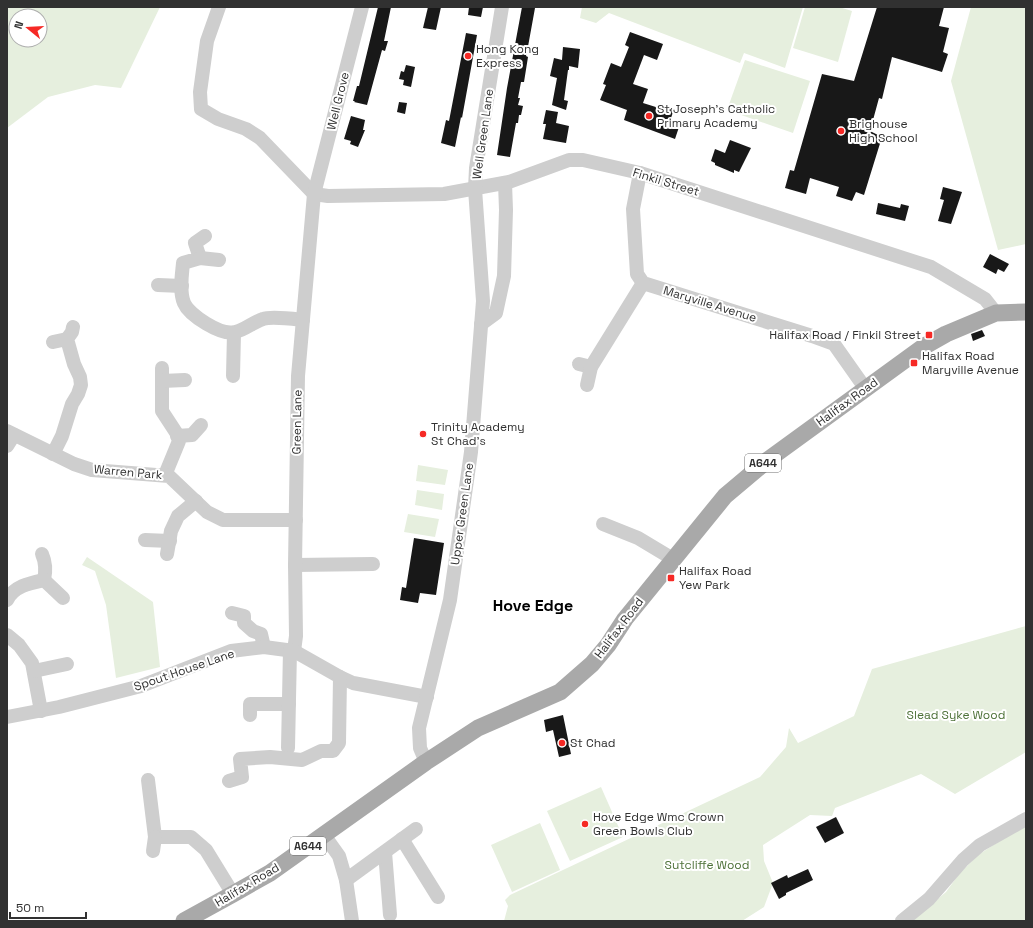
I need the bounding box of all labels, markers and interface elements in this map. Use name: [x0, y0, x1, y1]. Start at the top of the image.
north arrow: [8, 8, 48, 48]
text: N: [11, 19, 26, 31]
place label: Hong Kong Express: [476, 41, 539, 71]
marker: Hong Kong Express: [463, 51, 473, 61]
street label: Well Grove: [323, 70, 353, 132]
street label: Well Green Lane: [469, 88, 497, 180]
place label: St Joseph's Catholic Primary Academy: [657, 101, 775, 131]
marker: St Joseph's Catholic Primary Academy: [644, 111, 654, 121]
place label: Brighouse High School: [849, 116, 918, 146]
marker: Brighouse High School: [836, 126, 846, 136]
street label: Finkil Street: [631, 164, 701, 200]
street label: Maryville Avenue: [661, 282, 759, 326]
place label: Halifax Road / Finkil Street: [769, 327, 921, 343]
marker: Halifax Road / Finkil Street: [924, 330, 934, 340]
place label: Halifax Road Maryville Avenue: [922, 348, 1019, 378]
marker: Halifax Road Maryville Avenue: [909, 358, 919, 368]
street label: Halifax Road: [813, 374, 881, 430]
street label: Green Lane: [288, 389, 306, 455]
place label: Trinity Academy St Chad's: [431, 419, 525, 449]
marker: Trinity Academy St Chad's: [418, 429, 428, 439]
road number: A644: [745, 454, 781, 472]
street label: Warren Park: [93, 461, 163, 483]
street label: Upper Green Lane: [447, 462, 477, 566]
place label: Halifax Road Yew Park: [679, 563, 751, 593]
marker: Halifax Road Yew Park: [666, 573, 676, 583]
street label: Halifax Road: [591, 594, 647, 662]
district label: Hove Edge: [493, 595, 573, 616]
street label: Spout House Lane: [132, 645, 236, 695]
park label: Slead Syke Wood: [907, 707, 1005, 723]
place label: St Chad: [570, 735, 616, 751]
marker: St Chad: [557, 738, 567, 748]
place label: Hove Edge Wmc Crown Green Bowls Club: [593, 809, 724, 839]
marker: Hove Edge Wmc Crown Green Bowls Club: [580, 819, 590, 829]
road number: A644: [290, 837, 326, 855]
park label: Sutcliffe Wood: [665, 857, 749, 873]
street label: Halifax Road: [212, 859, 282, 911]
scale bar: [10, 894, 86, 920]
text: 50 m: [16, 900, 44, 916]

